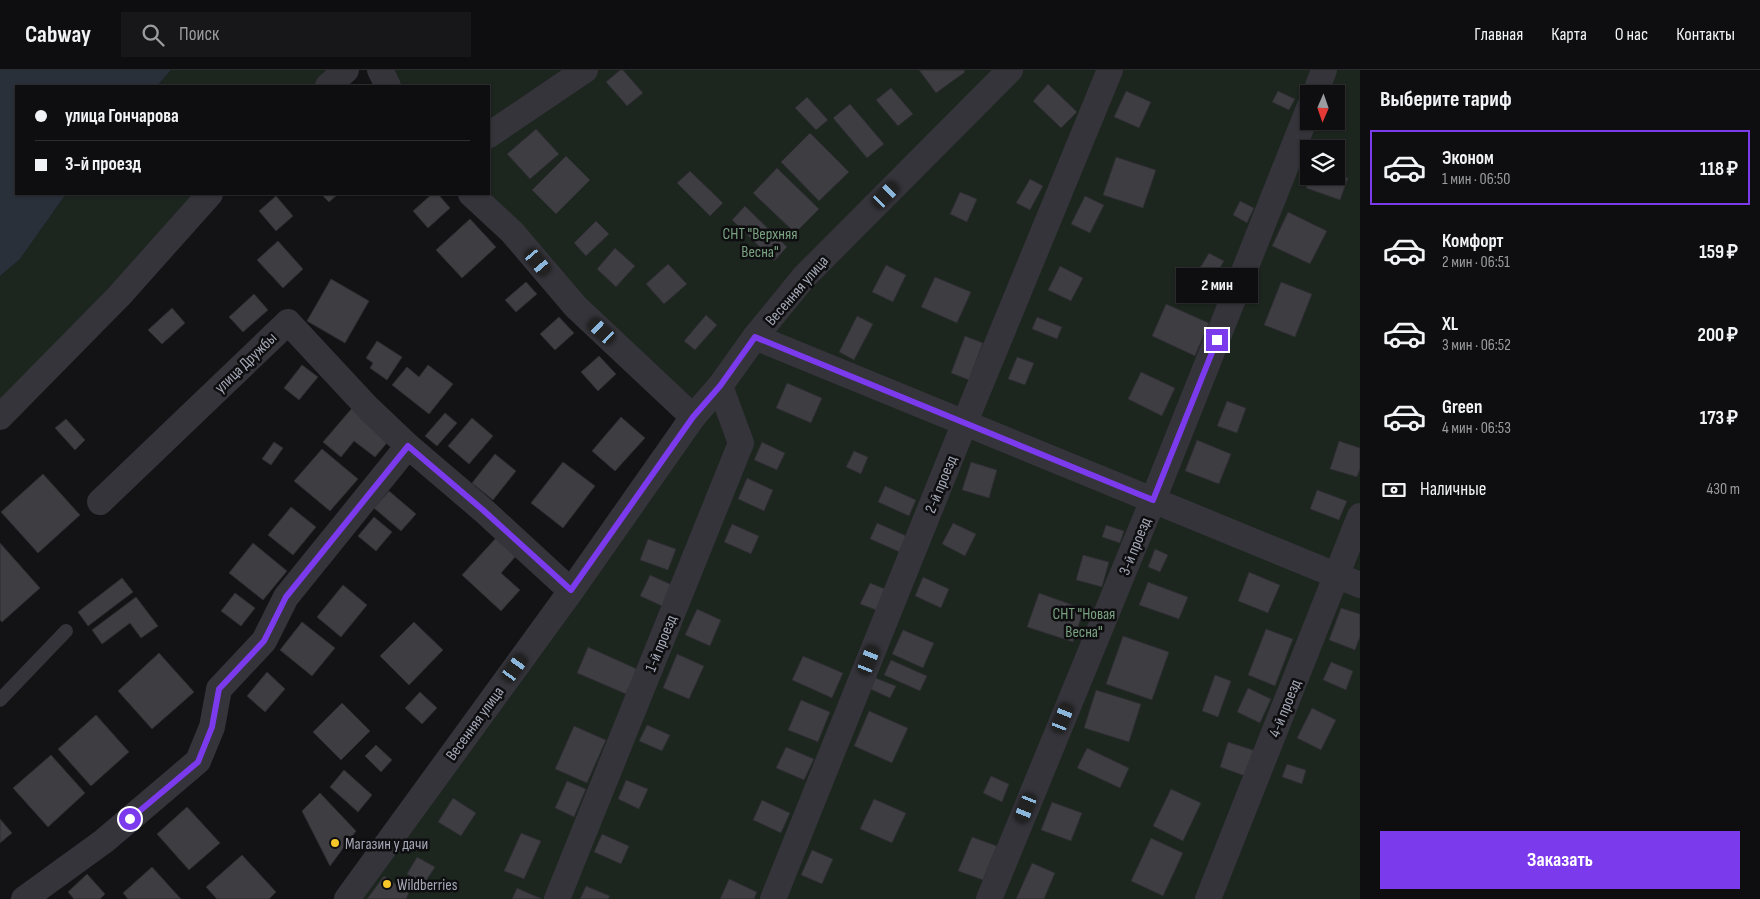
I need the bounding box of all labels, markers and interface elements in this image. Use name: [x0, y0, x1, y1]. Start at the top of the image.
search box: [121, 12, 471, 57]
text: Cabway: [25, 20, 91, 49]
icon: search: [139, 21, 167, 49]
text: Поиск: [179, 23, 219, 46]
text: Главная: [1474, 24, 1523, 45]
text: Карта: [1551, 24, 1587, 45]
text: О нас: [1615, 24, 1648, 45]
text: Контакты: [1676, 24, 1735, 45]
north arrow: [1300, 85, 1345, 130]
map controls: [1300, 85, 1345, 185]
text: Выберите тариф: [1380, 86, 1512, 113]
text: улица Гончарова: [65, 105, 179, 128]
button: layers: [1300, 140, 1345, 185]
icon: car: [1382, 145, 1427, 190]
text: Эконом: [1442, 147, 1494, 170]
text: 3-й проезд: [65, 153, 141, 176]
text: 118 ₽: [1700, 158, 1738, 181]
text: 1 мин · 06:50: [1442, 170, 1510, 189]
car: [870, 179, 901, 211]
park label: СНТ "Верхняя Весна": [723, 225, 797, 262]
icon: car: [1382, 228, 1427, 273]
text: Комфорт: [1442, 230, 1504, 253]
text: 159 ₽: [1699, 241, 1738, 264]
car: [522, 246, 553, 278]
street label: Весенняя улица: [762, 252, 833, 330]
text: 2 мин · 06:51: [1442, 253, 1510, 272]
callout: 2 мин: [1176, 268, 1258, 302]
text: 2 мин: [1201, 276, 1233, 295]
icon: car: [1382, 311, 1427, 356]
text: XL: [1442, 313, 1458, 336]
car: [585, 315, 618, 347]
text: 200 ₽: [1698, 324, 1738, 347]
street label: улица Дружбы: [211, 329, 281, 397]
route end: [1206, 329, 1228, 351]
text: 3 мин · 06:52: [1442, 336, 1511, 355]
icon: car: [1382, 394, 1427, 439]
text: Green: [1442, 396, 1482, 419]
text: 173 ₽: [1700, 407, 1738, 430]
text: 4 мин · 06:53: [1442, 419, 1511, 438]
street label: 2-й проезд: [921, 453, 962, 516]
icon: cash: [1380, 476, 1408, 504]
text: Наличные: [1420, 478, 1486, 501]
text: 430 m: [1707, 480, 1740, 499]
street label: 3-й проезд: [1115, 515, 1156, 578]
park label: СНТ "Новая Весна": [1053, 605, 1115, 642]
street label: 1-й проезд: [641, 612, 681, 675]
car: [856, 643, 881, 677]
car: [500, 651, 529, 685]
street label: 4-й проезд: [1265, 677, 1306, 740]
street label: Весенняя улица: [442, 683, 508, 764]
car: [1050, 701, 1075, 735]
car: [1013, 791, 1038, 825]
route start: [119, 808, 141, 830]
button: Заказать: [1380, 831, 1740, 889]
place label: Магазин у дачи: [345, 835, 428, 854]
marker: Магазин у дачи: [329, 837, 341, 849]
place label: Wildberries: [397, 876, 458, 895]
marker: Wildberries: [381, 878, 393, 890]

